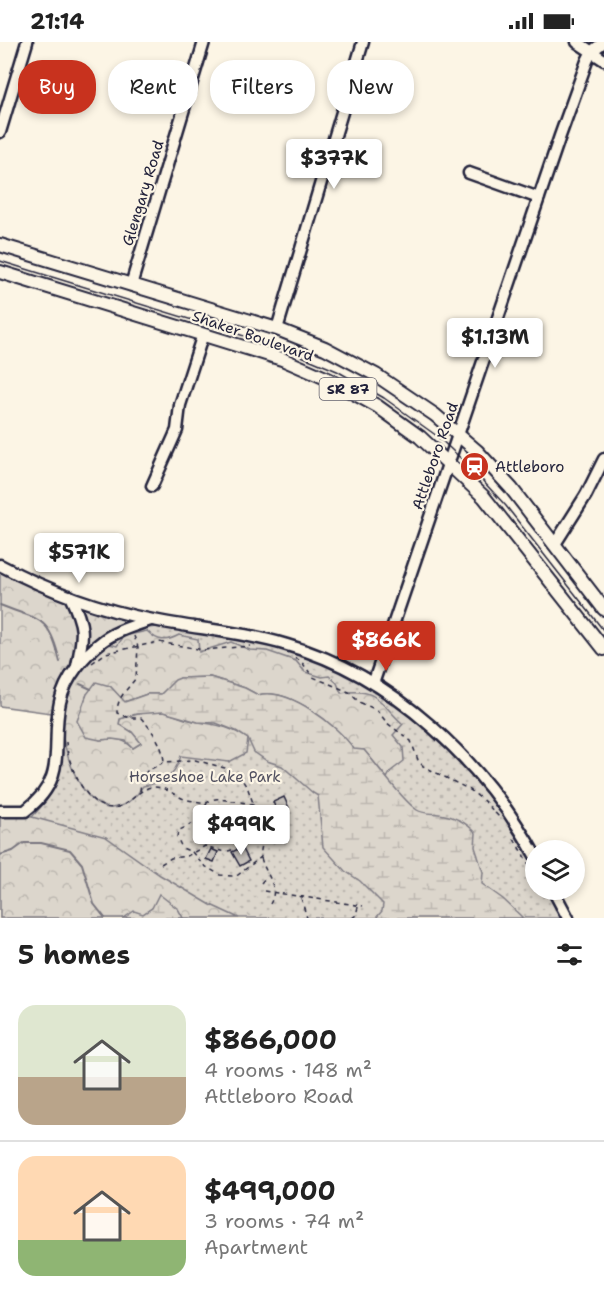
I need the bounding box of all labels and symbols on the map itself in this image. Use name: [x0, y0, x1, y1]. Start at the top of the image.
street label: Glengary Road: [117, 137, 169, 248]
pin: $377K: [292, 139, 376, 190]
street label: Shaker Boulevard: [190, 306, 317, 366]
pin: $1.13M: [446, 318, 544, 369]
road number: SR 87: [320, 378, 376, 400]
street label: Attleboro Road: [407, 399, 463, 512]
station icon: Attleboro: [458, 451, 490, 483]
place label: Attleboro: [495, 457, 564, 477]
pin: $571K: [37, 533, 121, 584]
pin: $866K: [344, 621, 428, 672]
park label: Horseshoe Lake Park: [129, 767, 281, 787]
pin: $499K: [199, 805, 283, 856]

